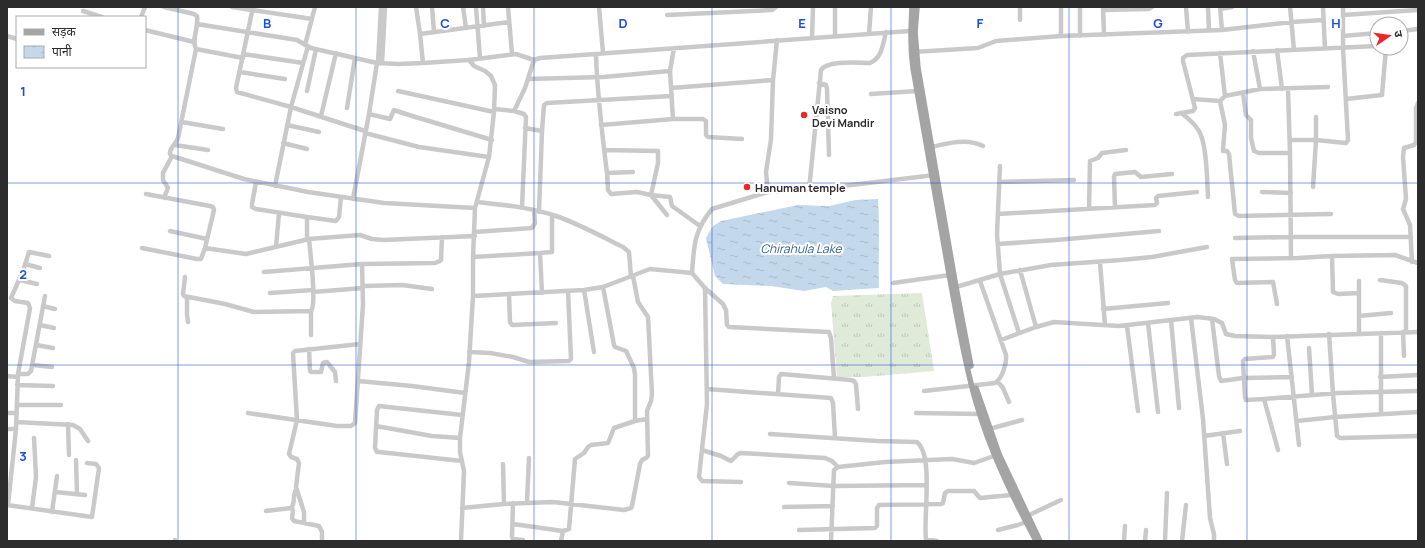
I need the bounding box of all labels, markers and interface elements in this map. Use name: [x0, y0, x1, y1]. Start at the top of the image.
text: B: [263, 14, 271, 32]
text: C: [440, 14, 450, 32]
text: D: [618, 14, 628, 32]
text: E: [798, 14, 806, 32]
text: F: [977, 14, 984, 32]
text: G: [1153, 14, 1163, 32]
text: H: [1331, 14, 1341, 32]
legend: [16, 16, 146, 68]
north arrow: [1369, 16, 1409, 56]
text: सड़क: [52, 23, 77, 40]
text: उ: [1391, 29, 1407, 39]
text: पानी: [52, 43, 73, 60]
text: 1: [20, 82, 26, 100]
place label: Vaisno Devi Mandir: [812, 102, 875, 130]
marker: Vaisno Devi Mandir: [799, 110, 809, 120]
place label: Hanuman temple: [755, 180, 846, 195]
marker: Hanuman temple: [742, 182, 752, 192]
water label: Chirahula Lake: [760, 240, 843, 257]
text: 2: [19, 265, 27, 283]
text: 3: [19, 447, 27, 465]

